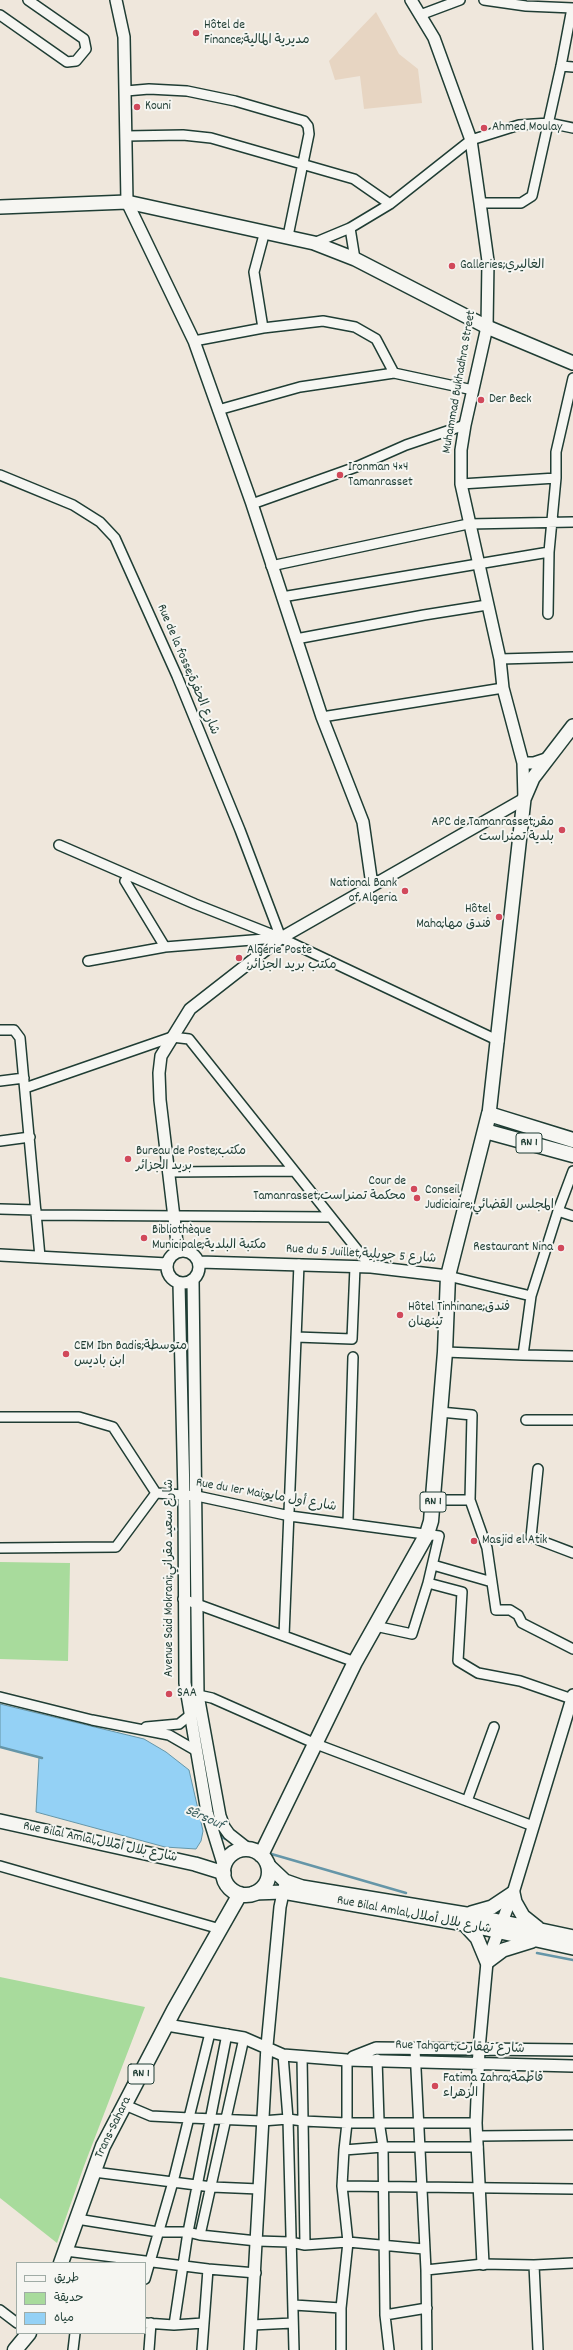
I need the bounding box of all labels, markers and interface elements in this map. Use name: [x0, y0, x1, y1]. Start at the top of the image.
place label: Hôtel de Finance;مديرية المالية: [204, 18, 309, 49]
marker: Hôtel de Finance;مديرية المالية: [191, 28, 201, 38]
place label: Kouni: [145, 99, 171, 115]
marker: Kouni: [132, 102, 142, 112]
place label: Ahmed Moulay: [492, 120, 562, 136]
marker: Ahmed Moulay: [479, 123, 489, 133]
place label: Galleries;الغاليري: [460, 258, 544, 274]
marker: Galleries;الغاليري: [447, 261, 457, 271]
street label: Muhammad Bukhadhra Street: [440, 309, 480, 455]
place label: Der Beck: [489, 392, 532, 408]
marker: Der Beck: [476, 395, 486, 405]
place label: Ironman 4×4 Tamanrasset: [348, 460, 413, 491]
marker: Ironman 4×4 Tamanrasset: [335, 470, 345, 480]
street label: Rue de la fosse;شارع الحفرة: [152, 602, 222, 738]
place label: APC de Tamanrasset;مقر بلدية تمنراست: [431, 815, 554, 846]
marker: APC de Tamanrasset;مقر بلدية تمنراست: [557, 825, 567, 835]
place label: National Bank of Algeria: [330, 876, 397, 907]
marker: National Bank of Algeria: [400, 886, 410, 896]
place label: Hôtel Maha;فندق مها: [416, 902, 491, 933]
marker: Hôtel Maha;فندق مها: [494, 912, 504, 922]
place label: Algérie Poste ;مكتب بريد الجزائر: [247, 943, 336, 974]
marker: Algérie Poste ;مكتب بريد الجزائر: [234, 953, 244, 963]
road number: RN 1: [516, 1133, 542, 1153]
place label: Bureau de Poste;مكتب بريد الجزائر: [136, 1144, 246, 1175]
marker: Bureau de Poste;مكتب بريد الجزائر: [123, 1154, 133, 1164]
place label: Cour de Tamanrasset;محكمة تمنراست: [253, 1174, 406, 1205]
place label: Conseil Judiciaire;المجلس القضائي: [425, 1183, 554, 1214]
marker: Cour de Tamanrasset;محكمة تمنراست: [409, 1184, 419, 1194]
marker: Conseil Judiciaire;المجلس القضائي: [412, 1193, 422, 1203]
place label: Bibliothèque Municipale;مكتبة البلدية: [152, 1223, 266, 1254]
marker: Bibliothèque Municipale;مكتبة البلدية: [139, 1233, 149, 1243]
place label: Restaurant Nina: [473, 1240, 553, 1256]
street label: Rue du 5 Juillet,شارع 5 جويلية: [285, 1242, 437, 1268]
marker: Restaurant Nina: [556, 1243, 566, 1253]
place label: Hôtel Tinhinane;فندق تينهنان: [408, 1300, 510, 1331]
marker: Hôtel Tinhinane;فندق تينهنان: [395, 1310, 405, 1320]
place label: CEM Ibn Badis;متوسطة ابن باديس: [74, 1339, 187, 1370]
marker: CEM Ibn Badis;متوسطة ابن باديس: [61, 1349, 71, 1359]
street label: Rue du 1er Mai;شارع أول مايو: [194, 1476, 338, 1516]
street label: Avenue Said Mokrani;شارع سعيد مقراني: [162, 1479, 178, 1677]
road number: RN 1: [420, 1492, 446, 1512]
place label: Masjid el Atik: [482, 1533, 547, 1549]
marker: Masjid el Atik: [469, 1536, 479, 1546]
place label: SAA: [177, 1686, 197, 1702]
marker: SAA: [164, 1689, 174, 1699]
water label: Sêrsouf: [182, 1803, 226, 1835]
street label: Rue Bilal Amlal,شارع بلال أملال: [21, 1819, 179, 1867]
street label: Rue Bilal Amlal,شارع بلال أملال: [335, 1893, 493, 1939]
street label: Rue Tahgart;شارع تهقارت: [395, 2038, 525, 2058]
road number: RN 1: [128, 2064, 154, 2084]
place label: Fatima Zahra;فاطمة الزهراء: [443, 2071, 543, 2102]
marker: Fatima Zahra;فاطمة الزهراء: [430, 2081, 440, 2091]
street label: Trans-Sahara: [92, 2095, 136, 2161]
legend: [16, 2262, 146, 2334]
text: طريق: [54, 2270, 79, 2287]
text: حديقة: [54, 2290, 83, 2307]
text: مياه: [54, 2310, 74, 2327]

